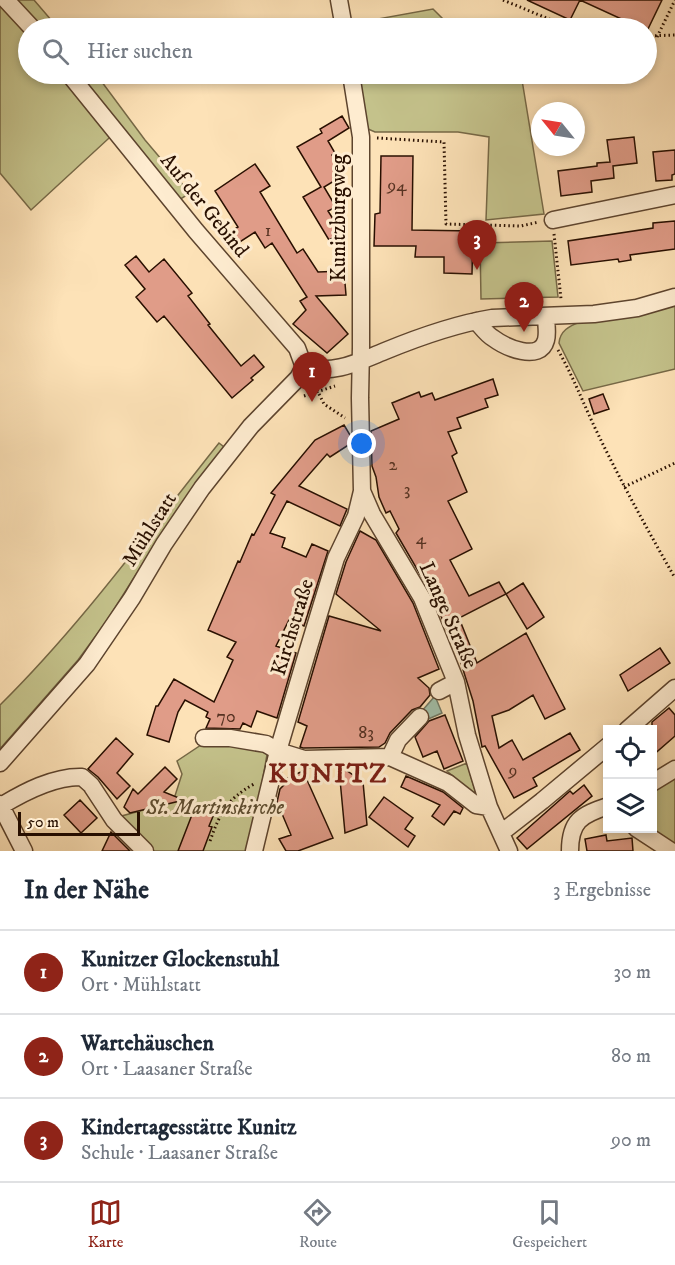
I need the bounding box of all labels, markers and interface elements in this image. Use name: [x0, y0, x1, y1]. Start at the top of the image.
search box: [18, 18, 657, 84]
icon: search: [39, 35, 72, 68]
text: Hier suchen: [87, 38, 193, 65]
north arrow: [531, 102, 585, 156]
street label: Auf der Gebind: [154, 148, 254, 263]
street label: Kunitzburgweg: [326, 153, 352, 282]
house number: 94: [386, 175, 407, 197]
house number: 1: [265, 220, 271, 242]
pin: 3: [458, 220, 496, 270]
pin: 2: [504, 282, 544, 332]
pin: 1: [292, 352, 332, 402]
your location: [347, 429, 376, 458]
house number: 2: [389, 454, 398, 476]
house number: 3: [404, 479, 410, 501]
street label: Mühlstatt: [117, 487, 183, 571]
house number: 4: [416, 528, 427, 550]
street label: Lange Straße: [413, 558, 483, 673]
street label: Kirchstraße: [266, 575, 320, 679]
house number: 70: [216, 706, 236, 728]
house number: 83: [358, 722, 374, 744]
map controls: [603, 725, 657, 833]
button: locate: [603, 725, 657, 779]
district label: KUNITZ: [268, 757, 388, 791]
house number: 9: [508, 760, 517, 782]
button: layers: [603, 779, 657, 833]
park label: St. Martinskirche: [145, 795, 284, 821]
scale bar: [18, 809, 140, 836]
text: 50 m: [27, 812, 59, 832]
text: In der Nähe: [24, 874, 149, 907]
text: 3 Ergebnisse: [553, 878, 651, 903]
text: Kunitzer Glockenstuhl: [81, 946, 279, 973]
text: 1: [40, 960, 47, 985]
text: 30 m: [613, 960, 651, 985]
text: Ort · Mühlstatt: [81, 973, 201, 998]
text: Wartehäuschen: [81, 1030, 214, 1057]
text: 2: [39, 1044, 48, 1069]
text: 80 m: [611, 1044, 651, 1069]
text: Ort · Laasaner Straße: [81, 1057, 253, 1082]
text: Kindertagesstätte Kunitz: [81, 1114, 297, 1141]
text: 3: [40, 1128, 47, 1153]
text: 90 m: [611, 1128, 651, 1153]
text: Schule · Laasaner Straße: [81, 1141, 278, 1166]
tab: Karte: [88, 1196, 124, 1252]
tab: Route: [299, 1196, 337, 1252]
tab: Gespeichert: [512, 1196, 587, 1252]

